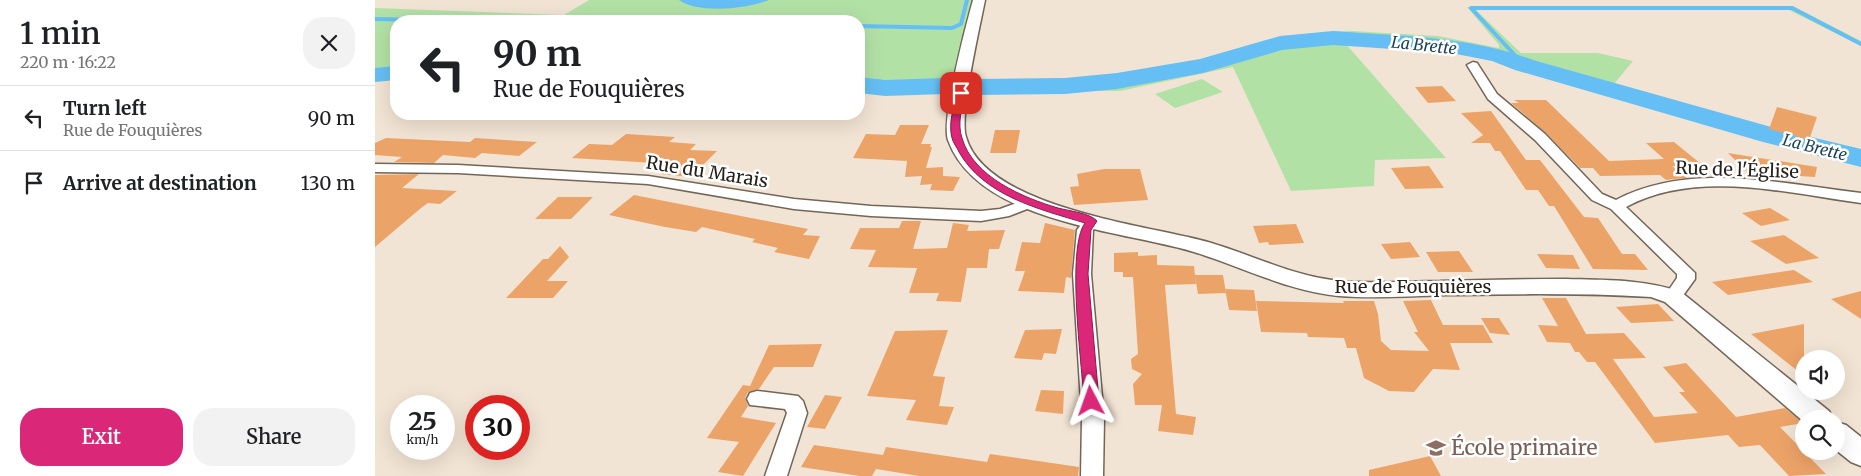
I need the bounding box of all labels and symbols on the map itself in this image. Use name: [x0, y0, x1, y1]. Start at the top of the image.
water label: La Brette: [1390, 32, 1458, 58]
pin: [940, 72, 982, 114]
water label: La Brette: [1781, 129, 1849, 165]
street label: Rue du Marais: [644, 151, 770, 193]
street label: Rue de l'Église: [1675, 156, 1799, 183]
street label: Rue de Fouquières: [1335, 275, 1492, 298]
position arrow: [1064, 374, 1116, 426]
speed limit sign: 30: [465, 395, 530, 460]
place label: École primaire: [1451, 433, 1597, 461]
school or university icon: École primaire: [1425, 437, 1447, 459]

